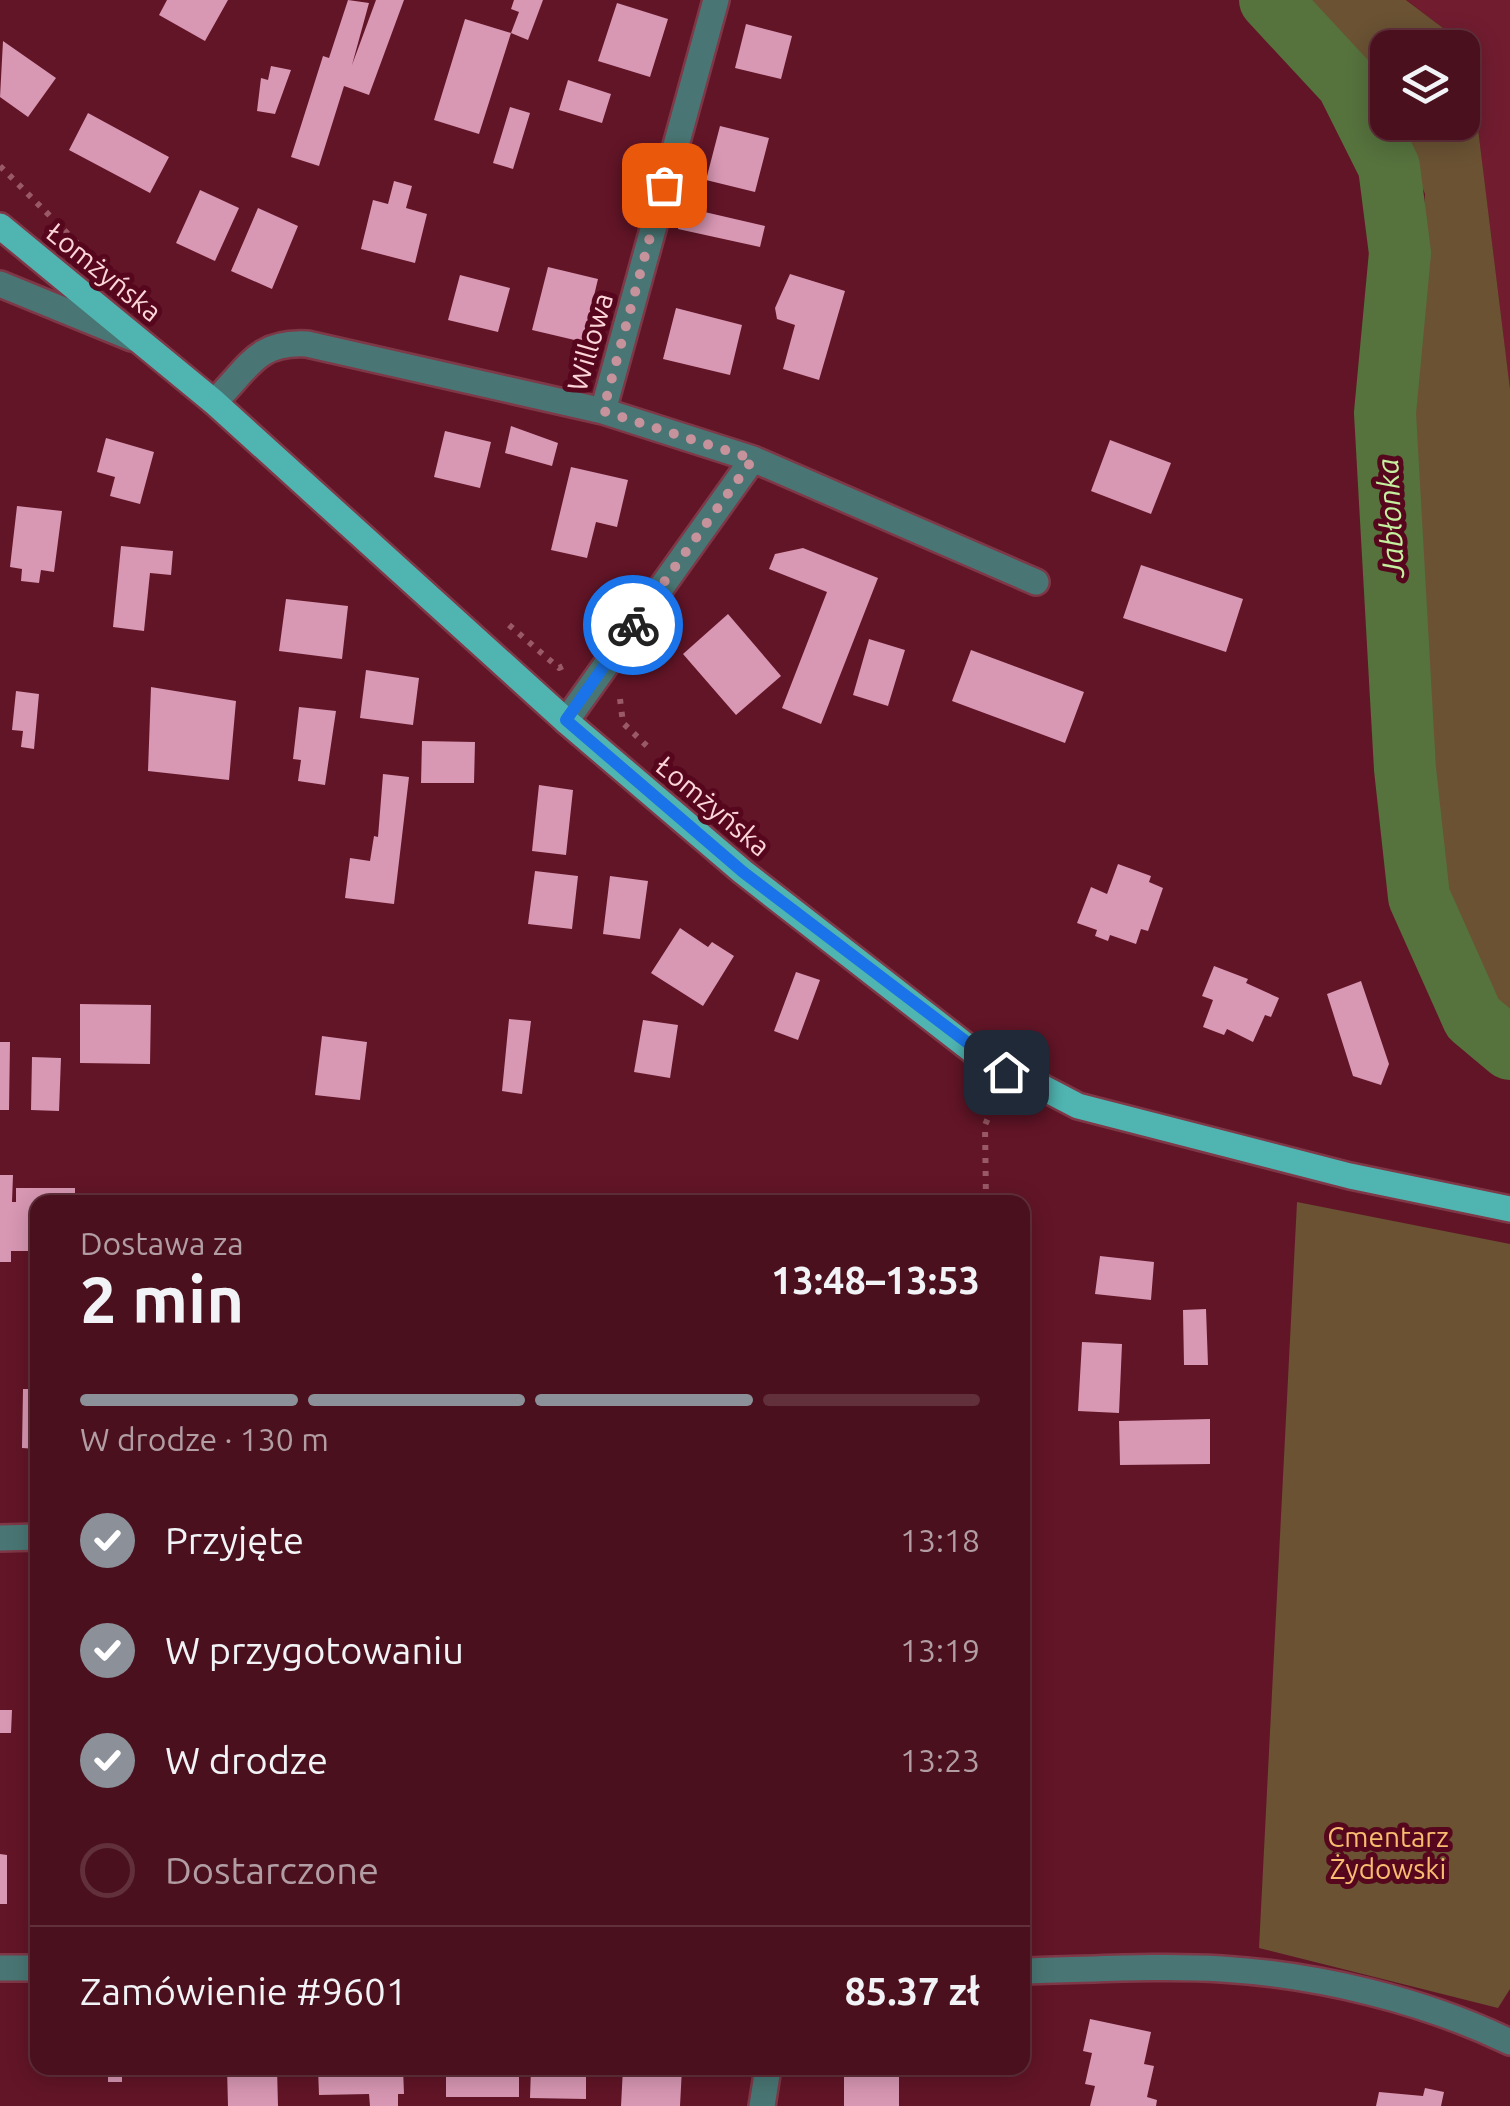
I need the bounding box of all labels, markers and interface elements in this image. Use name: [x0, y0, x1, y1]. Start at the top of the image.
map controls: [1370, 30, 1480, 140]
button: layers: [1370, 30, 1480, 140]
pin: [622, 143, 707, 228]
icon: bag: [637, 158, 692, 213]
street label: Łomżyńska: [41, 216, 168, 327]
street label: Willowa: [561, 289, 618, 394]
water label: Jabłonka: [1370, 458, 1410, 581]
courier: [583, 575, 683, 675]
icon: bike: [606, 598, 661, 653]
street label: Łomżyńska: [650, 749, 776, 862]
pin: [964, 1030, 1049, 1115]
icon: home: [979, 1045, 1034, 1100]
text: Dostawa za: [80, 1225, 244, 1261]
text: 13:48–13:53: [771, 1259, 980, 1301]
text: 2 min: [80, 1262, 244, 1335]
text: W drodze · 130 m: [80, 1421, 329, 1457]
icon: check: [80, 1513, 135, 1568]
text: Przyjęte: [165, 1519, 304, 1561]
text: 13:18: [900, 1522, 980, 1558]
icon: check: [80, 1623, 135, 1678]
text: W przygotowaniu: [165, 1629, 464, 1671]
text: 13:19: [900, 1632, 980, 1668]
icon: check: [80, 1733, 135, 1788]
text: W drodze: [165, 1739, 328, 1781]
text: 13:23: [900, 1742, 980, 1778]
park label: Cmentarz Żydowski: [1327, 1821, 1449, 1884]
text: Dostarczone: [165, 1849, 379, 1891]
text: Zamówienie #9601: [80, 1970, 407, 2012]
text: 85.37 zł: [844, 1970, 980, 2012]

